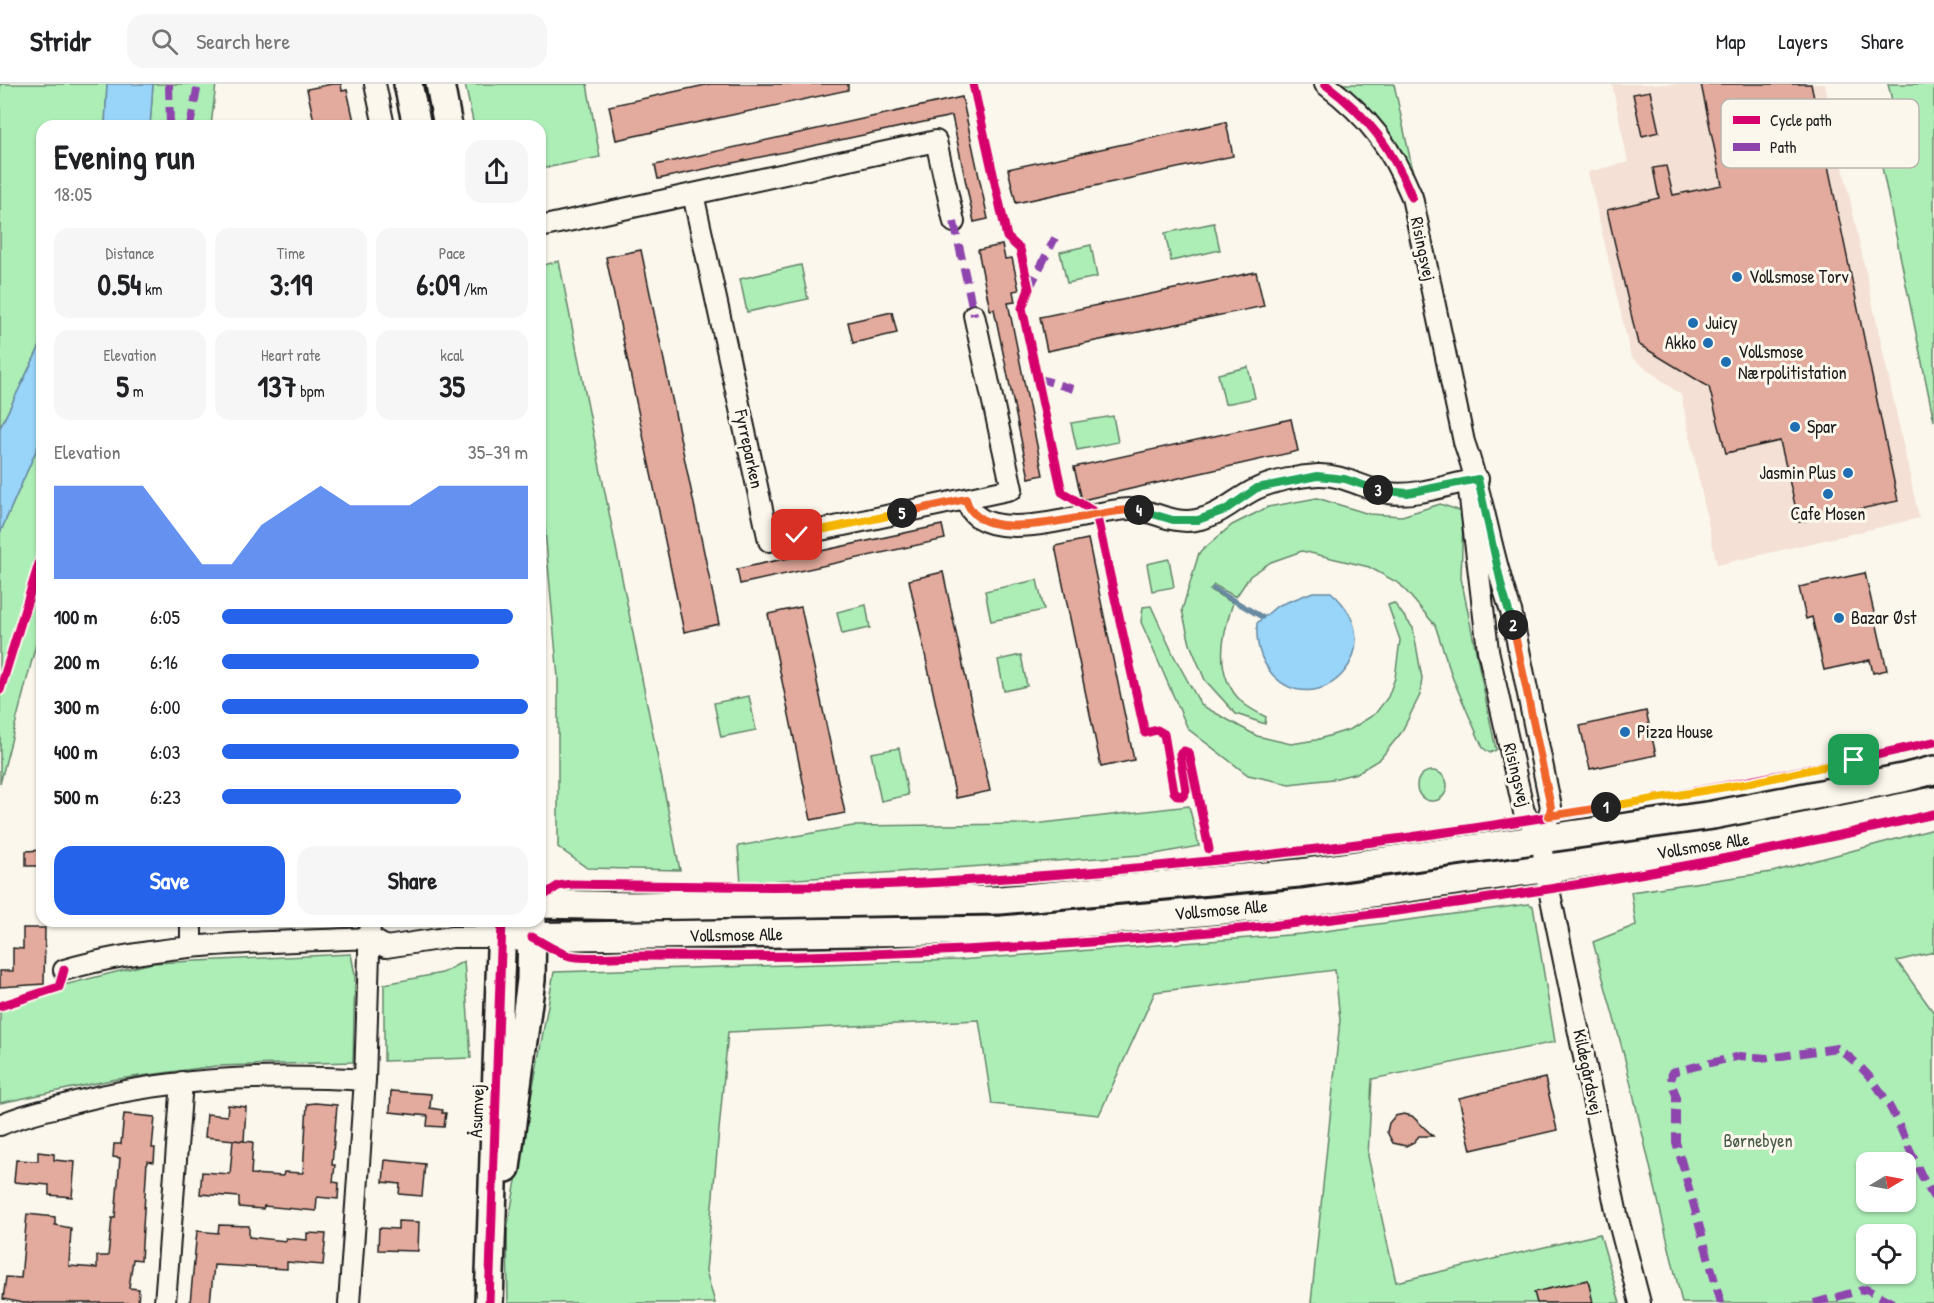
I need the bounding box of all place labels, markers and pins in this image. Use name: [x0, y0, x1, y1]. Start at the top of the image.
place label: Vollsmose Torv: [1749, 264, 1849, 289]
marker: Vollsmose Torv: [1730, 270, 1744, 284]
place label: Juicy: [1705, 310, 1738, 335]
marker: Juicy: [1686, 316, 1700, 330]
place label: Akko: [1665, 330, 1696, 355]
marker: Akko: [1701, 336, 1715, 350]
place label: Vollsmose Nærpolitistation: [1738, 339, 1847, 385]
marker: Vollsmose Nærpolitistation: [1719, 355, 1733, 369]
place label: Spar: [1807, 414, 1837, 439]
marker: Spar: [1788, 420, 1802, 434]
place label: Jasmin Plus: [1759, 460, 1836, 485]
marker: Jasmin Plus: [1841, 466, 1855, 480]
pin: 3: [1363, 475, 1393, 505]
marker: Cafe Mosen: [1821, 487, 1835, 501]
pin: 4: [1124, 495, 1154, 525]
pin: 5: [887, 498, 917, 528]
place label: Cafe Mosen: [1791, 501, 1865, 526]
pin: [771, 509, 822, 560]
place label: Bazar Øst: [1851, 605, 1917, 630]
pin: 2: [1498, 610, 1528, 640]
marker: Bazar Øst: [1832, 611, 1846, 625]
place label: Pizza House: [1637, 719, 1713, 744]
marker: Pizza House: [1618, 725, 1632, 739]
pin: [1828, 734, 1879, 785]
pin: 1: [1591, 792, 1621, 822]

